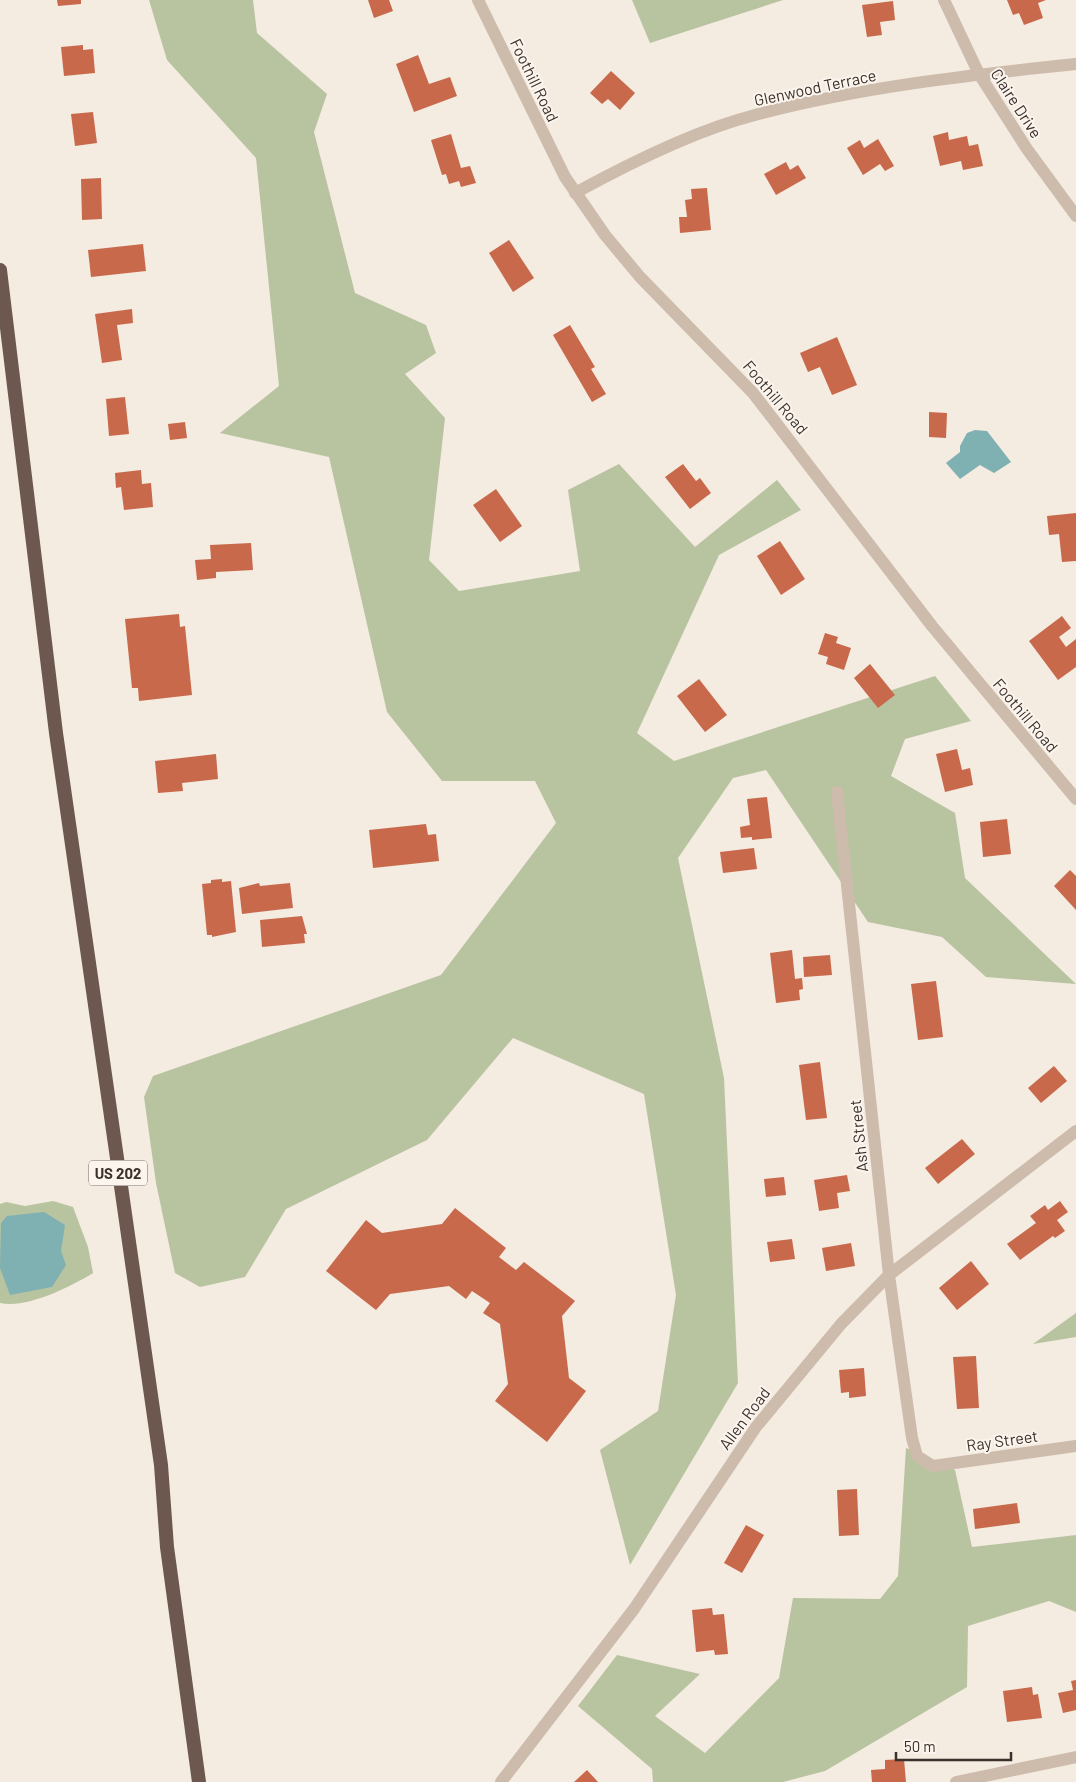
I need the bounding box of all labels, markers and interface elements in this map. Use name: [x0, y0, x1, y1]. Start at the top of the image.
street label: Foothill Road: [507, 35, 563, 125]
street label: Glenwood Terrace: [752, 65, 878, 109]
street label: Claire Drive: [988, 65, 1046, 141]
street label: Foothill Road: [740, 356, 812, 438]
street label: Foothill Road: [990, 674, 1062, 756]
street label: Ash Street: [845, 1099, 871, 1173]
road number: US 202: [89, 1160, 147, 1186]
street label: Allen Road: [715, 1383, 773, 1453]
street label: Ray Street: [965, 1426, 1039, 1454]
scale bar: [896, 1730, 1011, 1762]
text: 50 m: [904, 1737, 936, 1755]

